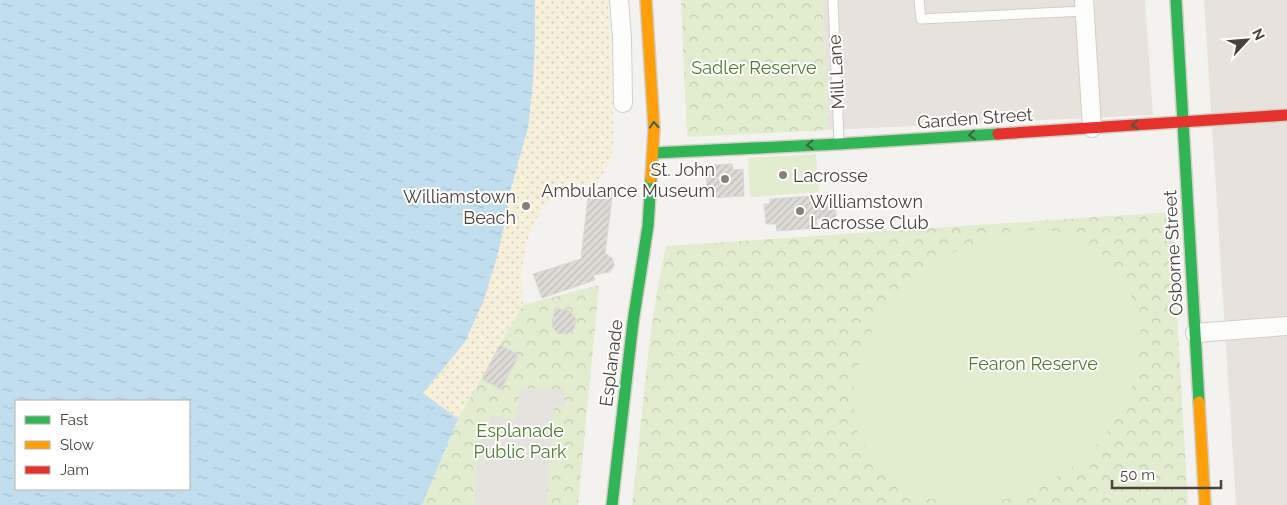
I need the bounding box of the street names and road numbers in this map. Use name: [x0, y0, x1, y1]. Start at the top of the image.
street label: Mill Lane: [824, 34, 848, 110]
street label: Garden Street: [917, 103, 1033, 133]
street label: Osborne Street: [1159, 190, 1187, 316]
street label: Esplanade: [595, 318, 627, 408]

